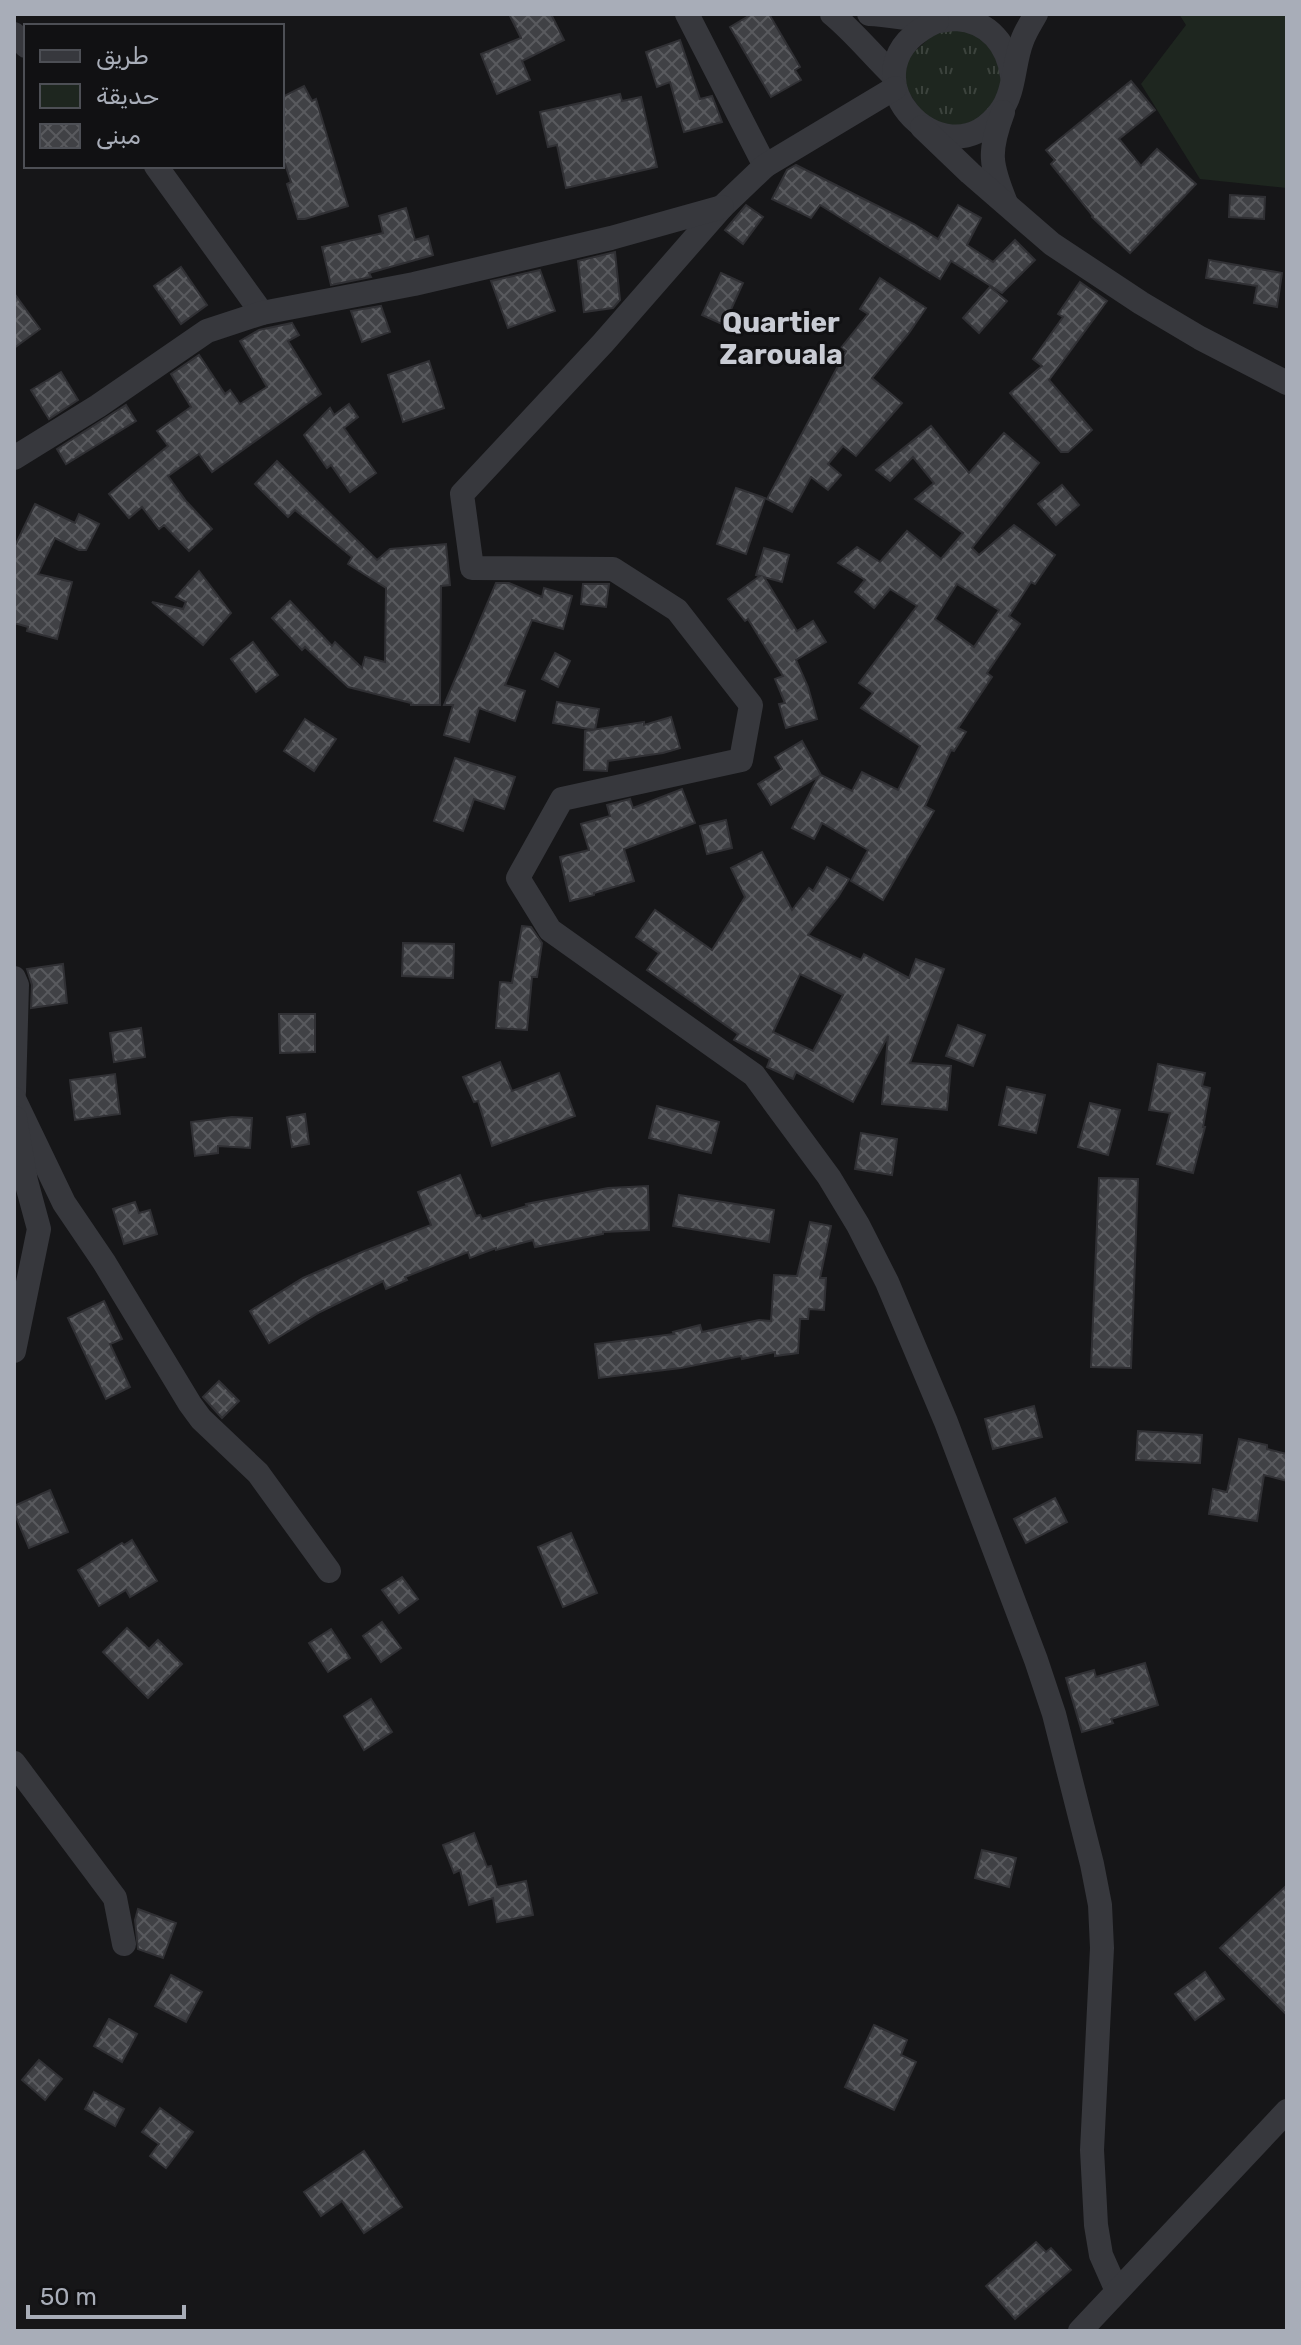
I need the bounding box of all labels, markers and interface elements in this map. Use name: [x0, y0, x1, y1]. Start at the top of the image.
legend: [24, 24, 284, 168]
text: طريق: [96, 42, 149, 70]
text: حديقة: [96, 82, 159, 110]
text: مبنى: [96, 122, 141, 150]
district label: Quartier Zarouala: [719, 306, 843, 371]
scale bar: [28, 2269, 184, 2319]
text: 50 m: [40, 2283, 97, 2311]

